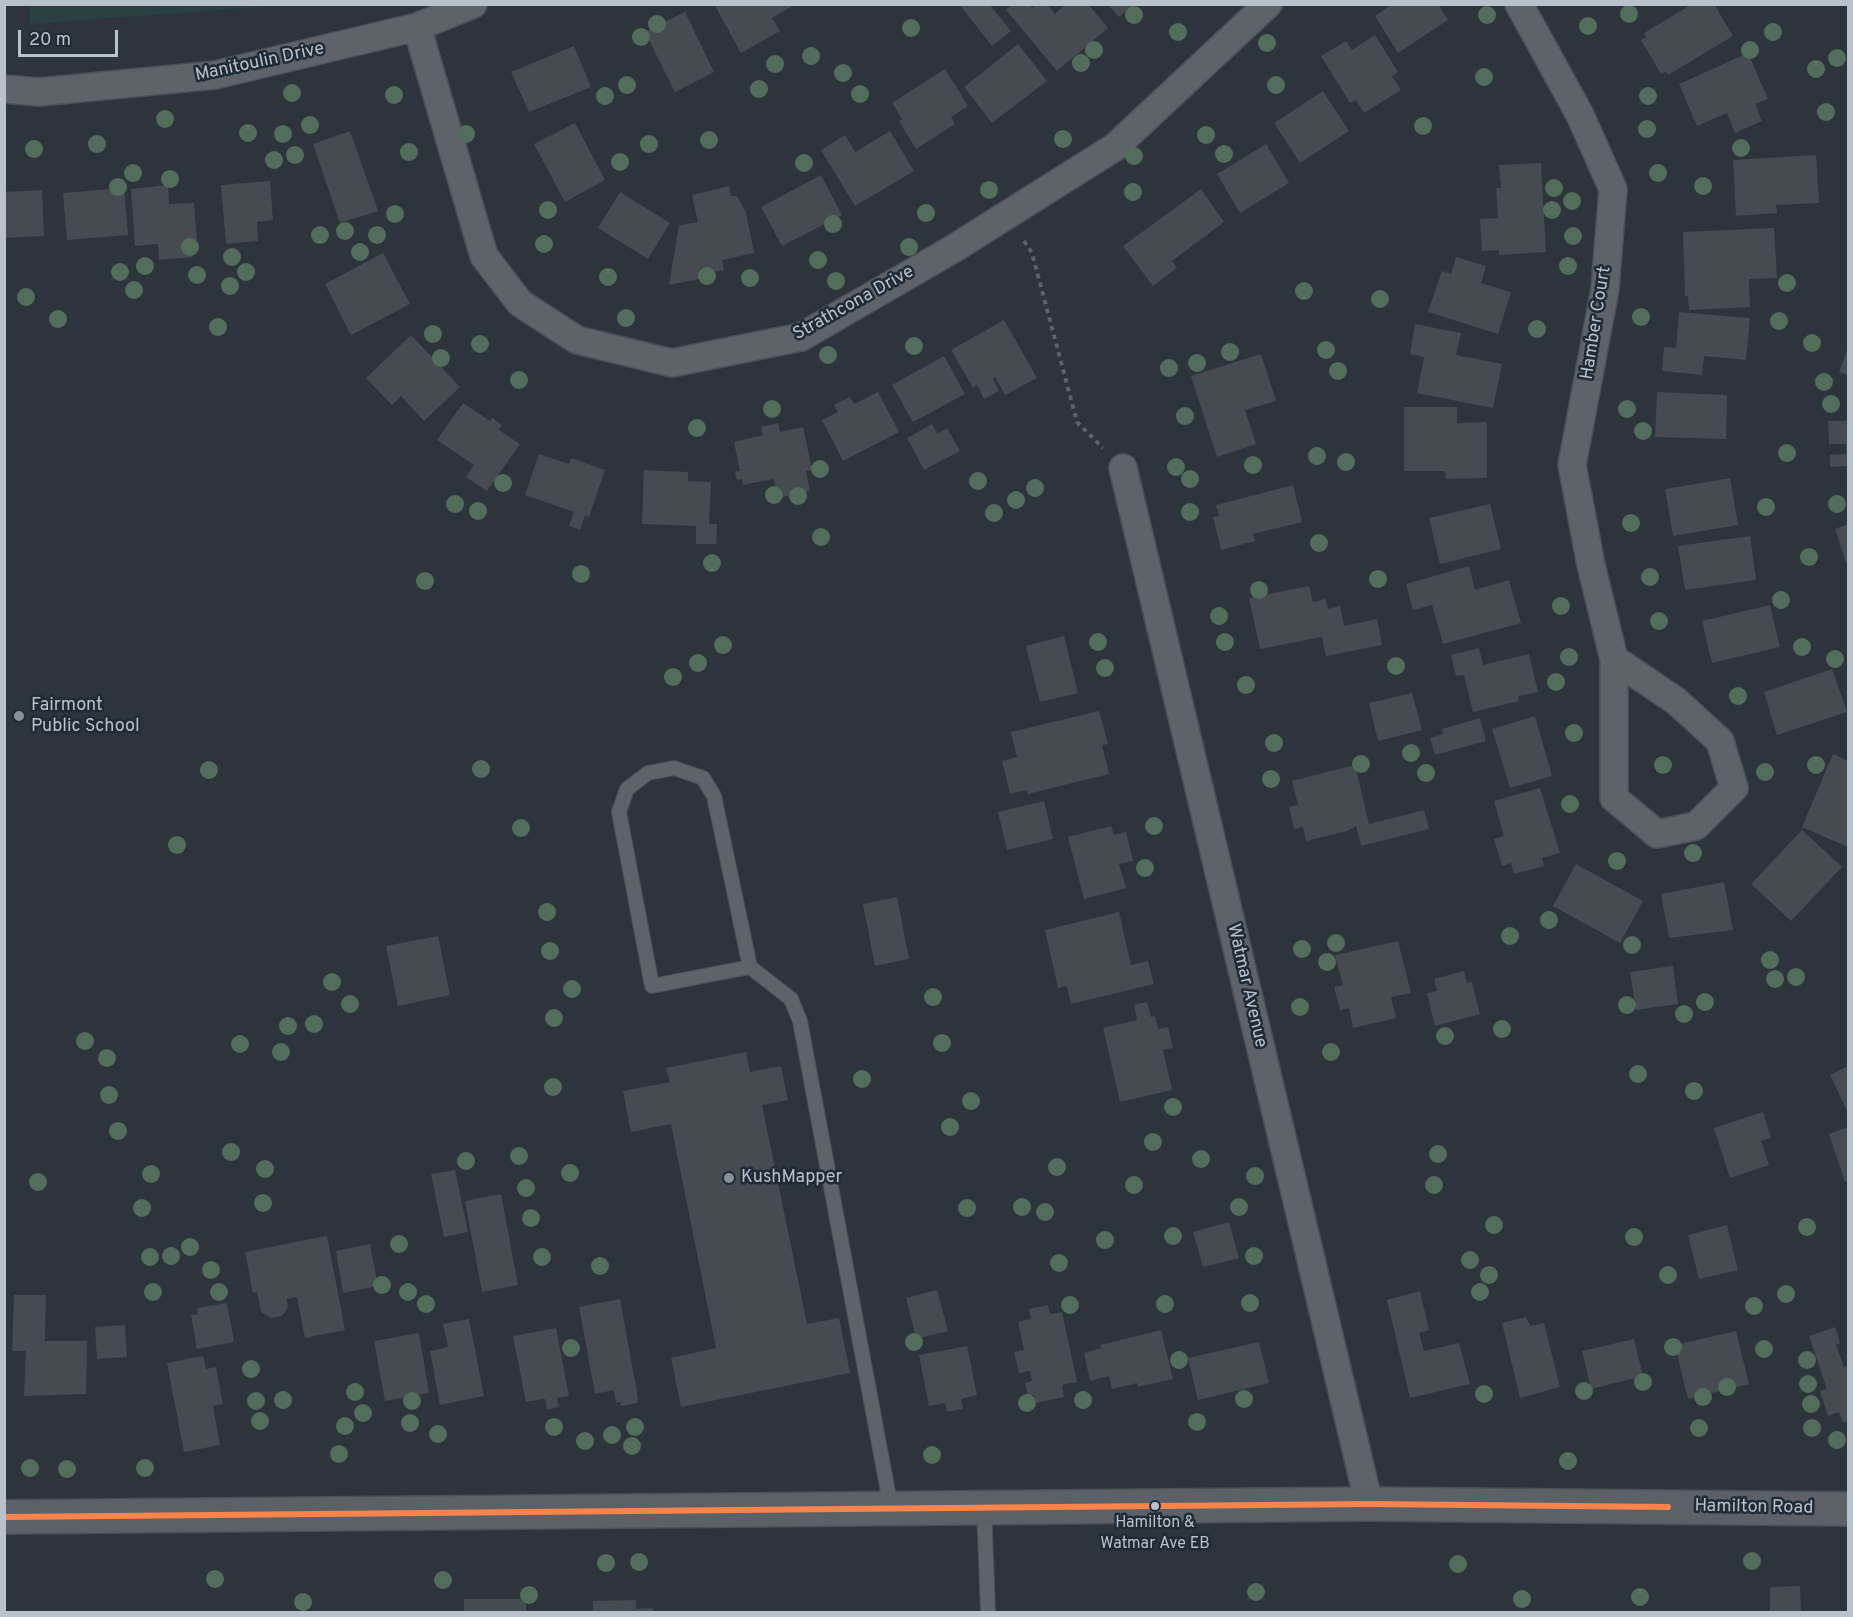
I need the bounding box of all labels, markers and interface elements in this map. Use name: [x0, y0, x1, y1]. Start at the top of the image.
scale bar: [21, 18, 122, 56]
text: 20 m: [29, 29, 71, 52]
street label: Manitoulin Drive: [193, 39, 327, 87]
street label: Strathcona Drive: [790, 262, 918, 346]
street label: Hamber Court: [1577, 265, 1617, 381]
place label: Fairmont Public School: [31, 695, 140, 738]
marker: Fairmont Public School: [12, 709, 26, 723]
street label: Watmar Avenue: [1221, 922, 1271, 1050]
place label: KushMapper: [741, 1167, 843, 1189]
marker: KushMapper: [722, 1171, 736, 1185]
street label: Hamilton Road: [1694, 1496, 1814, 1520]
marker: Hamilton & Watmar Ave EB: [1149, 1500, 1161, 1512]
place label: Hamilton & Watmar Ave EB: [1100, 1514, 1210, 1552]

